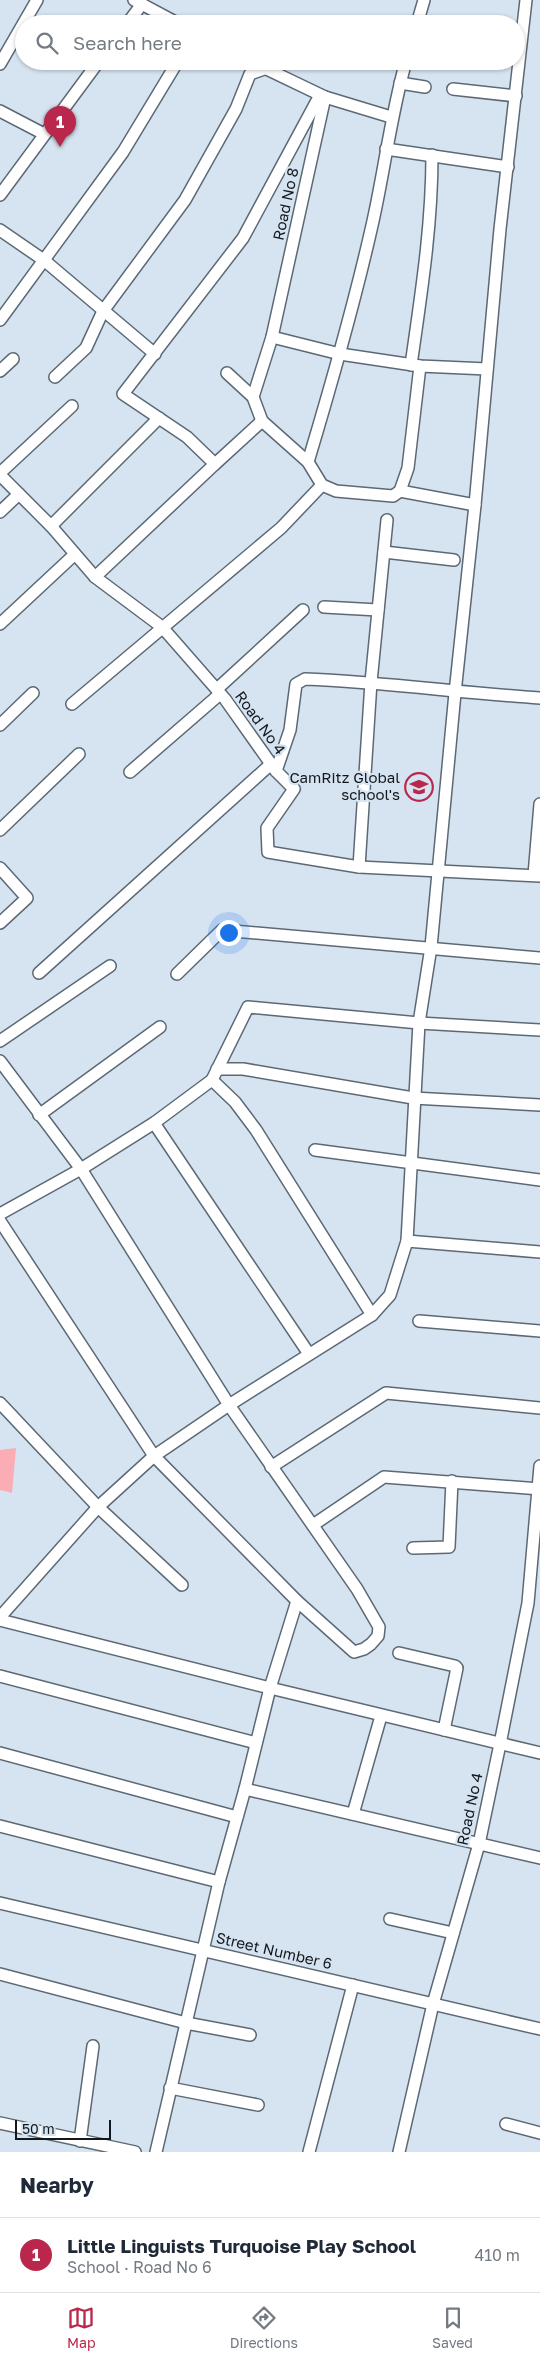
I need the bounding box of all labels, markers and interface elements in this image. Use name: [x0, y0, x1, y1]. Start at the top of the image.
search box: [15, 15, 525, 70]
icon: search: [33, 29, 61, 57]
text: Search here: [73, 31, 182, 54]
pin: 1: [44, 106, 76, 147]
street label: Road No 8: [269, 166, 301, 242]
street label: Road No 4: [232, 687, 290, 758]
place label: CamRitz Global school's: [289, 768, 400, 803]
school or university icon: CamRitz Global school's: [404, 772, 434, 802]
your location: [216, 920, 242, 946]
street label: Road No 4: [453, 1771, 485, 1847]
street label: Street Number 6: [214, 1928, 334, 1972]
scale bar: [15, 2117, 111, 2140]
text: 50 m: [22, 2120, 55, 2137]
text: Nearby: [20, 2172, 94, 2198]
text: Little Linguists Turquoise Play School: [67, 2234, 416, 2257]
text: 1: [32, 2245, 40, 2265]
text: 410 m: [474, 2245, 520, 2265]
text: School · Road No 6: [67, 2257, 212, 2277]
tab: Map: [67, 2304, 96, 2351]
tab: Directions: [230, 2304, 298, 2351]
tab: Saved: [432, 2304, 473, 2351]

